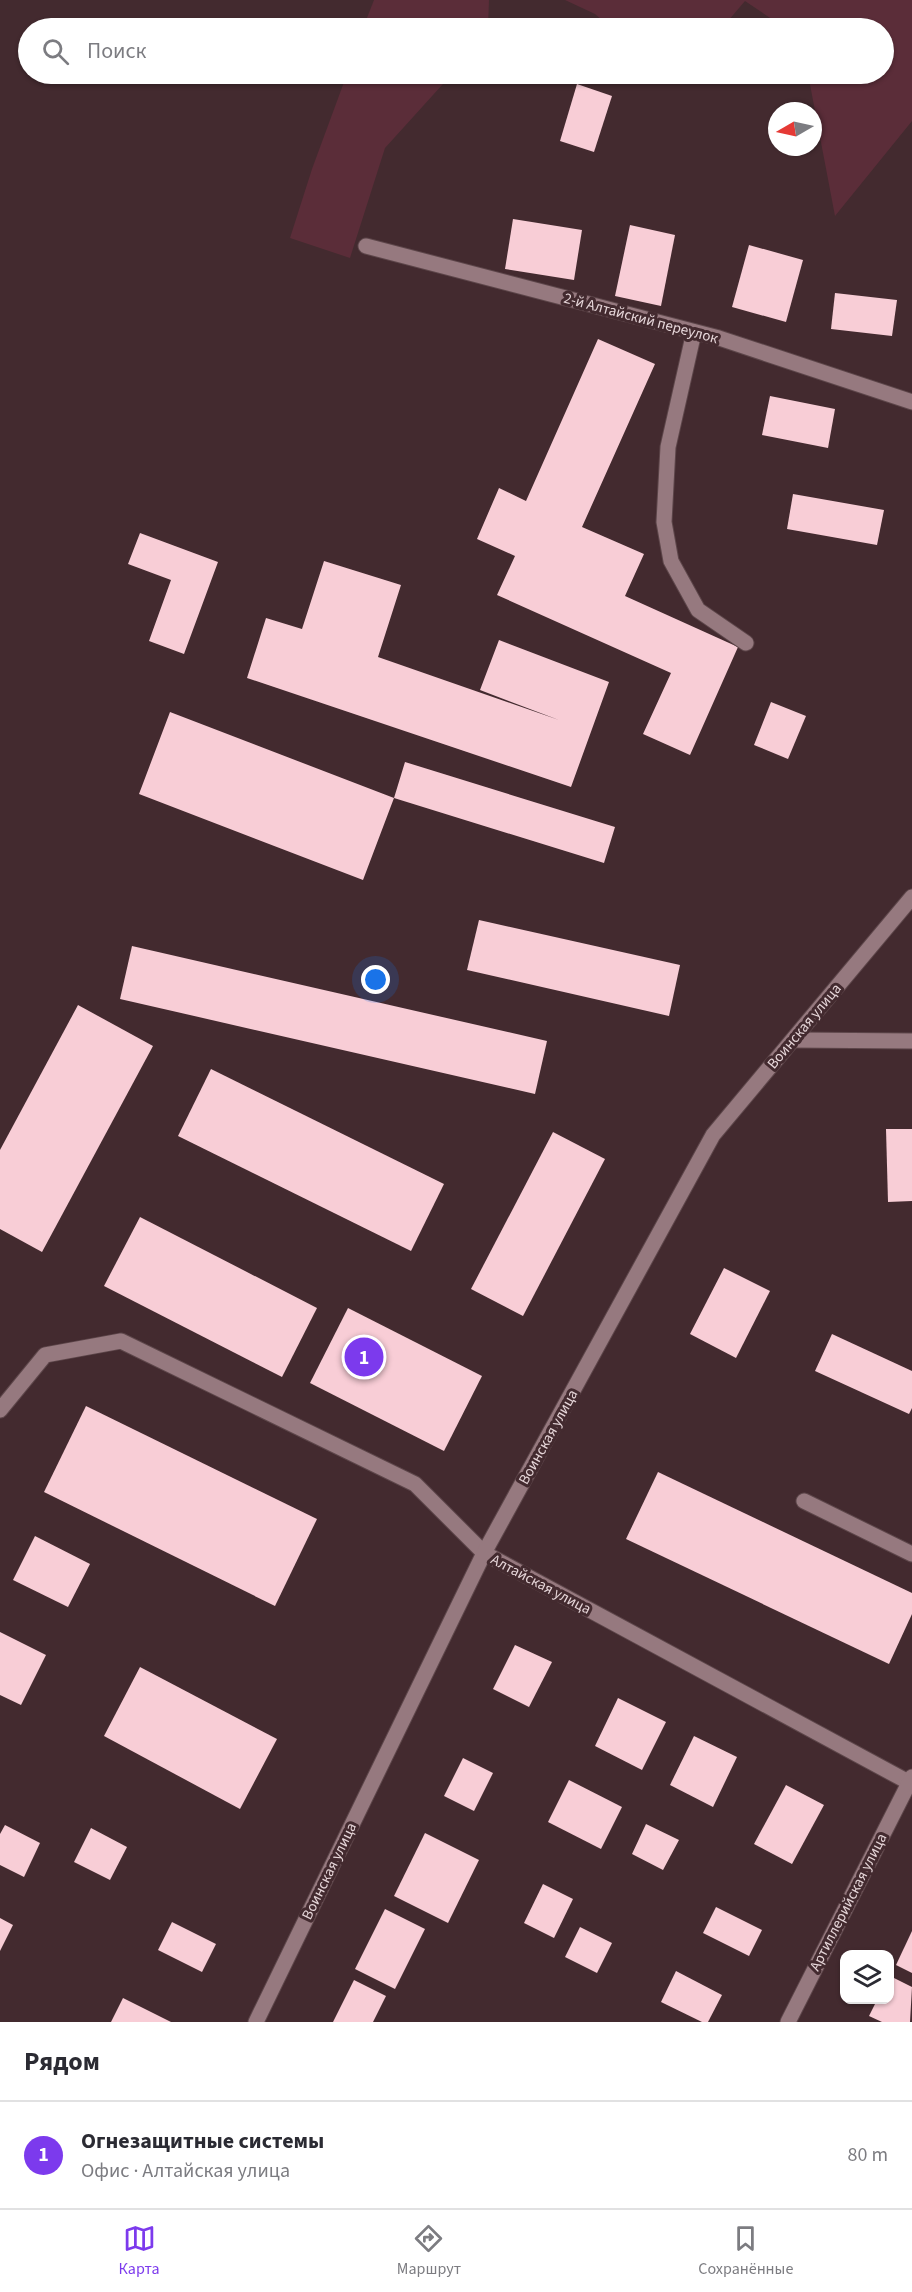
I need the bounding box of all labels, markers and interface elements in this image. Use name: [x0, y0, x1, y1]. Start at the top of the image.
search box: [18, 18, 894, 84]
icon: search: [39, 35, 72, 68]
text: Поиск: [87, 35, 146, 67]
north arrow: [768, 102, 822, 156]
street label: 2-й Алтайский переулок: [561, 288, 721, 349]
your location: [361, 965, 390, 994]
street label: Воинская улица: [762, 979, 846, 1074]
pin: 1: [344, 1334, 384, 1380]
street label: Воинская улица: [514, 1386, 583, 1489]
street label: Алтайская улица: [487, 1549, 595, 1620]
street label: Воинская улица: [297, 1819, 362, 1923]
street label: Артиллерийская улица: [805, 1830, 892, 1975]
map controls: [840, 1950, 894, 2004]
button: layers: [840, 1950, 894, 2004]
text: Рядом: [24, 2043, 100, 2080]
text: Огнезащитные системы: [81, 2125, 324, 2157]
text: 1: [38, 2141, 49, 2169]
text: 80 m: [848, 2141, 888, 2169]
text: Офис · Алтайская улица: [81, 2157, 290, 2185]
tab: Карта: [119, 2222, 160, 2280]
tab: Маршрут: [397, 2222, 461, 2280]
tab: Сохранённые: [698, 2222, 793, 2280]

